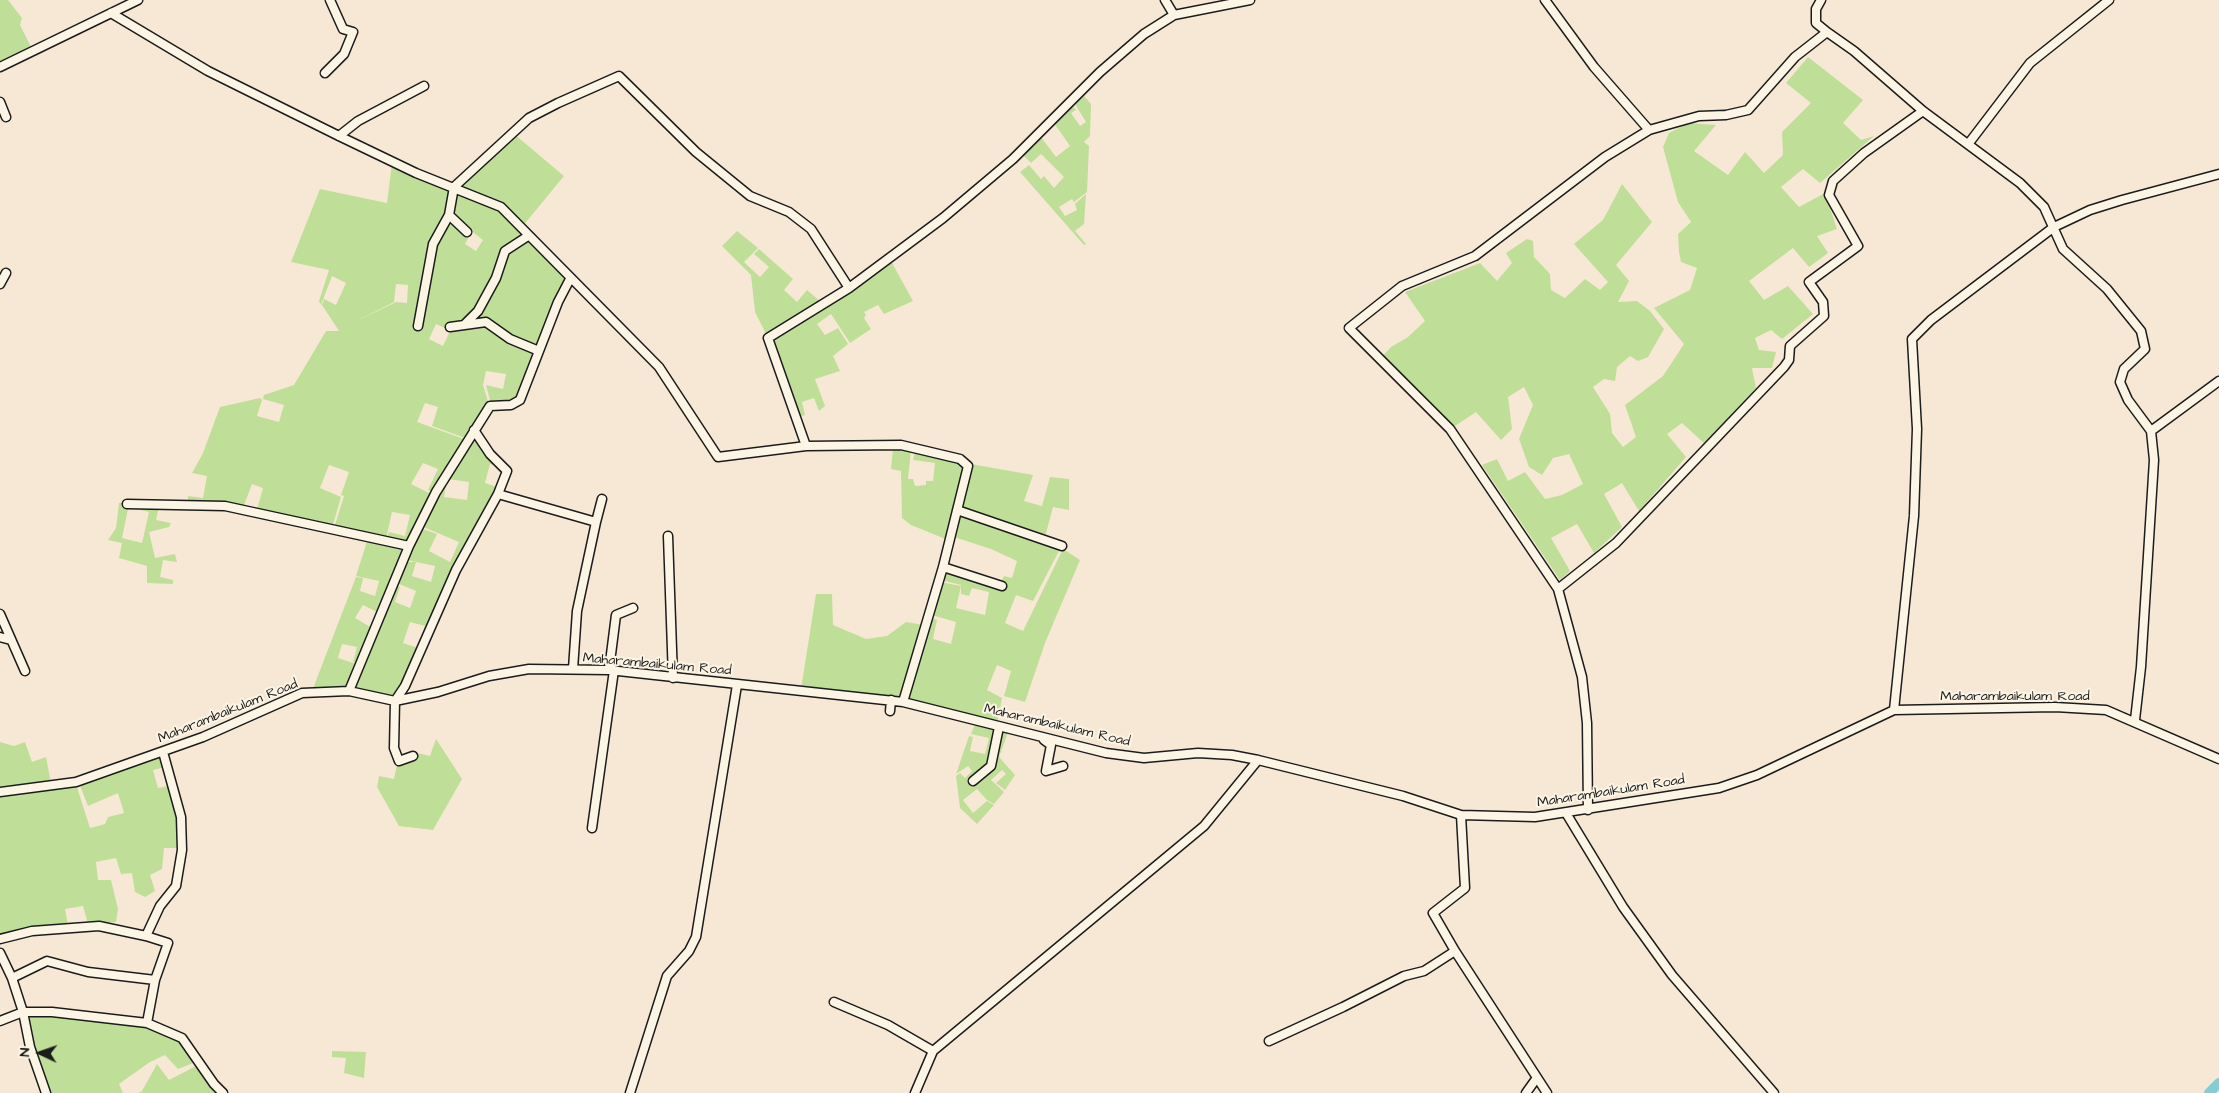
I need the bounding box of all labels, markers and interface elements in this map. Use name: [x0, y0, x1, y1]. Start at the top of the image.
street label: Maharambaikulam Road: [582, 650, 732, 680]
street label: Maharambaikulam Road: [156, 676, 300, 748]
street label: Maharambaikulam Road: [1940, 689, 2090, 705]
street label: Maharambaikulam Road: [982, 701, 1132, 751]
street label: Maharambaikulam Road: [1536, 772, 1686, 812]
north arrow: [15, 1028, 65, 1078]
text: N: [15, 1047, 35, 1057]

